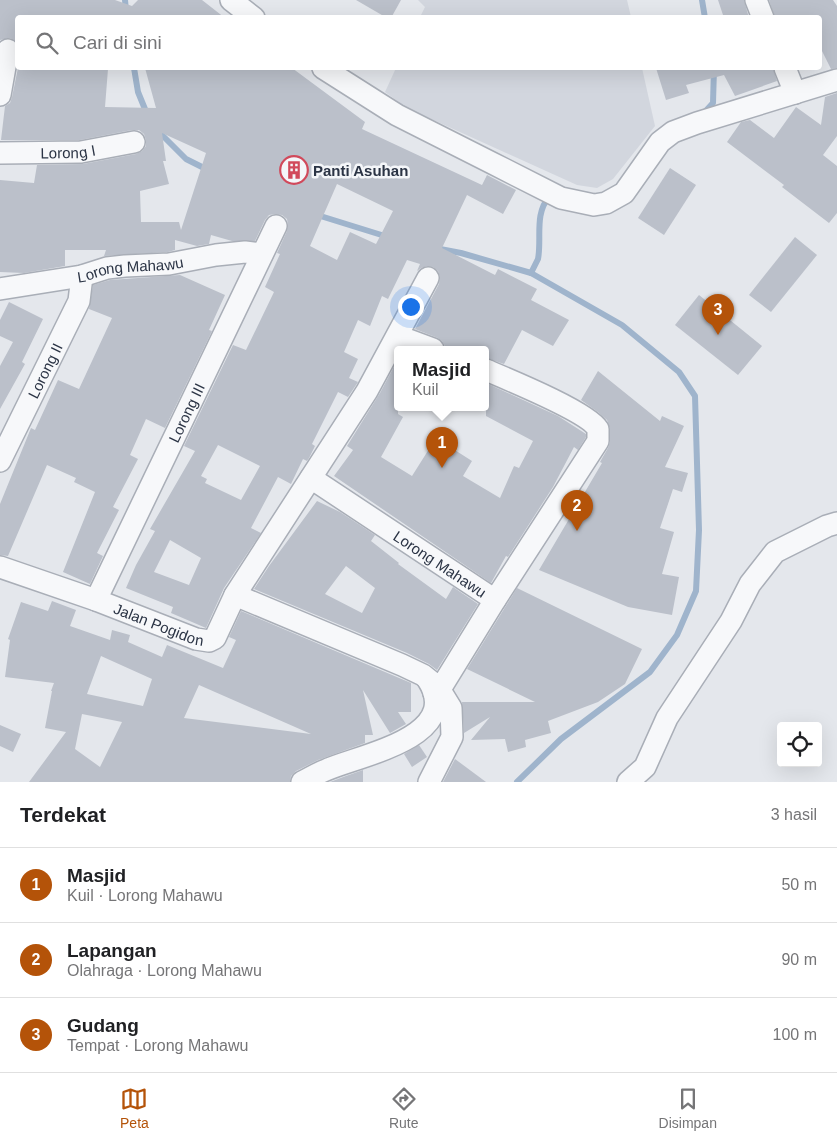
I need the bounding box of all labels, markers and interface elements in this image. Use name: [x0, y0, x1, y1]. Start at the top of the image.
search box: [15, 15, 822, 70]
icon: search: [33, 29, 61, 57]
text: Cari di sini: [73, 32, 162, 53]
street label: Lorong I: [40, 141, 97, 161]
building icon: Panti Asuhan: [279, 155, 309, 185]
place label: Panti Asuhan: [313, 162, 408, 179]
street label: Lorong Mahawu: [76, 253, 185, 285]
your location: [398, 294, 424, 320]
pin: 3: [702, 294, 734, 335]
street label: Lorong II: [24, 340, 65, 401]
popup: [394, 346, 489, 411]
text: Masjid: [412, 359, 471, 380]
street label: Lorong III: [165, 380, 208, 445]
text: Kuil: [412, 381, 439, 398]
pin: 1: [426, 427, 458, 468]
pin: 2: [561, 490, 593, 531]
street label: Lorong Mahawu: [391, 527, 490, 600]
street label: Jalan Pogidon: [111, 599, 205, 649]
map controls: [777, 722, 822, 767]
button: locate: [777, 722, 822, 767]
text: Terdekat: [20, 803, 106, 826]
text: 3 hasil: [771, 806, 817, 823]
text: Masjid: [67, 865, 126, 886]
text: 1: [32, 876, 40, 893]
text: 50 m: [781, 876, 817, 893]
text: Kuil · Lorong Mahawu: [67, 887, 223, 904]
text: Lapangan: [67, 940, 157, 961]
text: 2: [32, 951, 40, 968]
text: 90 m: [781, 951, 817, 968]
text: Olahraga · Lorong Mahawu: [67, 962, 262, 979]
text: Gudang: [67, 1015, 139, 1036]
text: 3: [32, 1026, 40, 1043]
text: 100 m: [773, 1026, 817, 1043]
text: Tempat · Lorong Mahawu: [67, 1037, 248, 1054]
tab: Peta: [120, 1085, 149, 1131]
tab: Rute: [389, 1085, 419, 1131]
tab: Disimpan: [659, 1085, 717, 1131]

